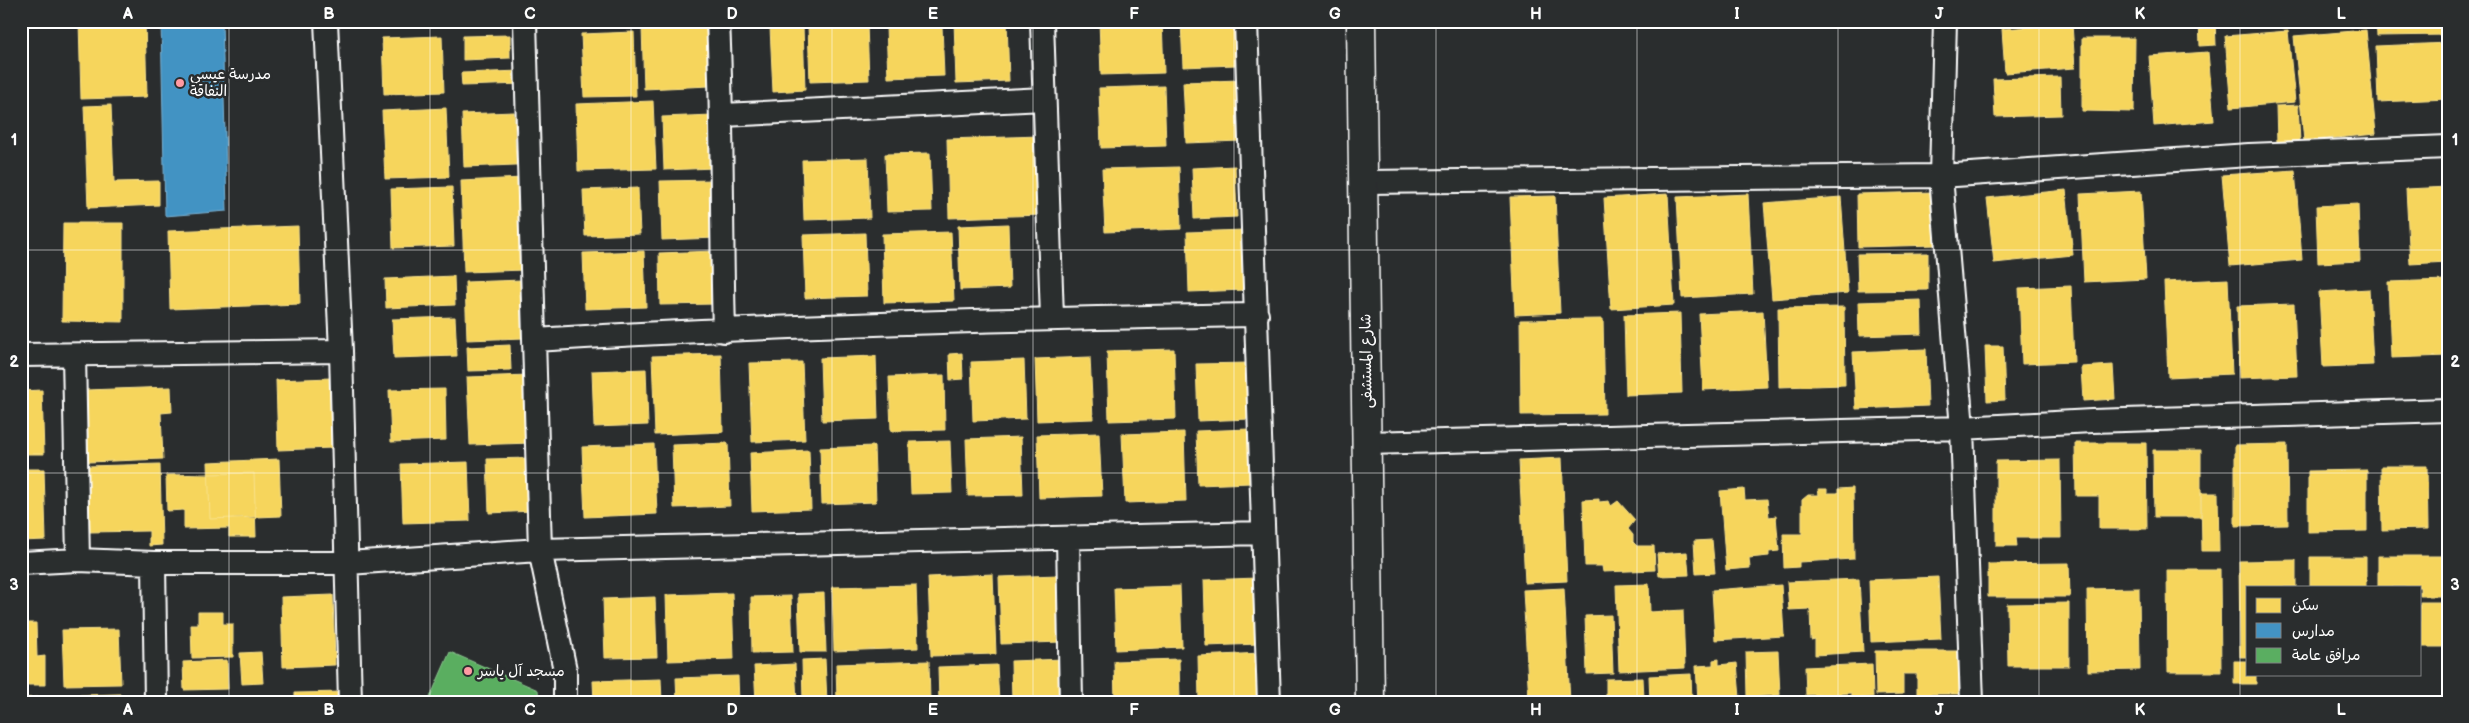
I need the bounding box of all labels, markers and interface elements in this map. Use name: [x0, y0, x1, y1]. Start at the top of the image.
text: A: [122, 5, 133, 24]
text: B: [323, 5, 335, 24]
text: C: [524, 5, 536, 24]
text: D: [726, 5, 738, 24]
text: E: [928, 5, 938, 24]
text: F: [1129, 5, 1139, 24]
text: G: [1329, 5, 1341, 24]
text: H: [1530, 5, 1542, 24]
text: I: [1734, 5, 1740, 24]
text: J: [1935, 5, 1944, 24]
text: K: [2135, 5, 2146, 24]
text: L: [2336, 5, 2346, 24]
place label: مدرسة عيسى النفاقة: [190, 65, 271, 101]
marker: مدرسة عيسى النفاقة: [174, 77, 186, 89]
text: 1: [11, 131, 17, 150]
text: 1: [2452, 131, 2458, 150]
street label: شارع المستشفى: [1356, 314, 1377, 408]
text: 2: [9, 353, 19, 372]
text: 2: [2450, 353, 2460, 372]
text: 3: [9, 576, 19, 595]
text: 3: [2450, 576, 2460, 595]
legend: [2246, 586, 2422, 676]
text: سكن: [2292, 596, 2319, 615]
text: مدارس: [2292, 622, 2335, 641]
text: مرافق عامة: [2292, 646, 2360, 665]
place label: مسجد آل ياسر: [476, 662, 565, 681]
marker: مسجد آل ياسر: [462, 665, 474, 677]
text: A: [122, 701, 133, 720]
text: B: [323, 701, 335, 720]
text: C: [524, 701, 536, 720]
text: D: [726, 701, 738, 720]
text: E: [928, 701, 938, 720]
text: F: [1129, 701, 1139, 720]
text: G: [1329, 701, 1341, 720]
text: H: [1530, 701, 1542, 720]
text: I: [1734, 701, 1740, 720]
text: J: [1935, 701, 1944, 720]
text: K: [2135, 701, 2146, 720]
text: L: [2336, 701, 2346, 720]

